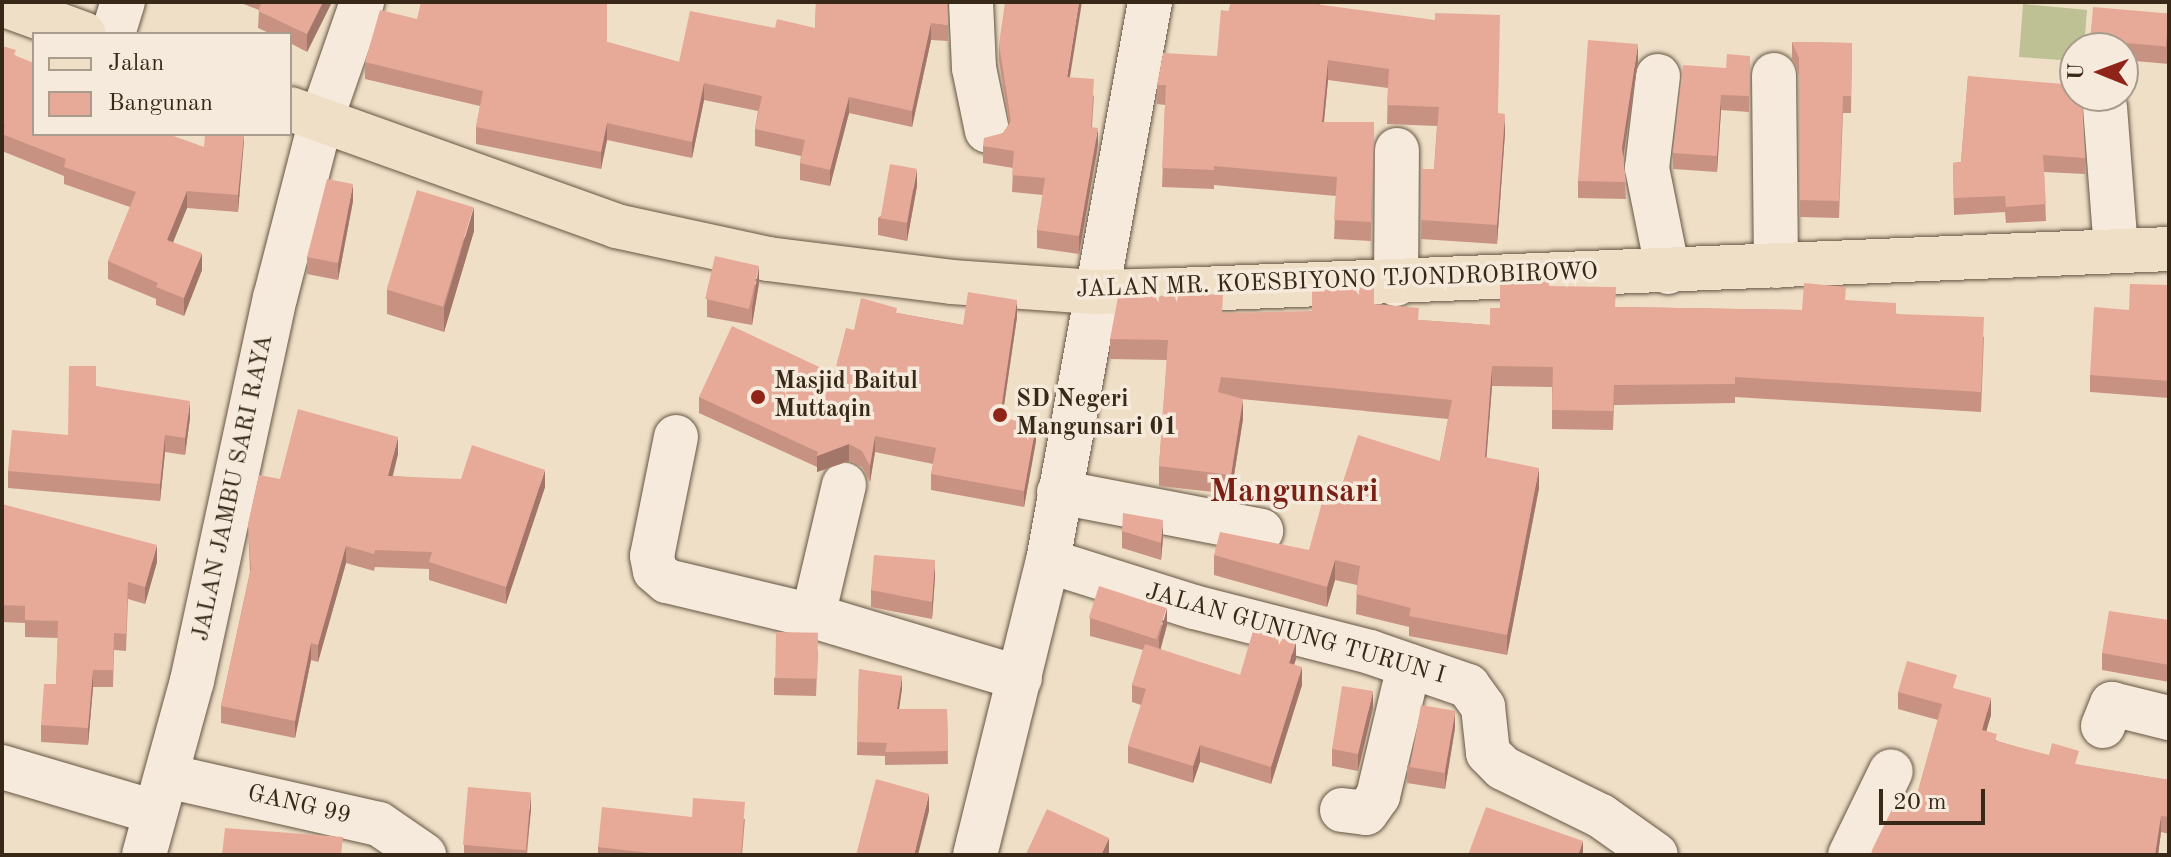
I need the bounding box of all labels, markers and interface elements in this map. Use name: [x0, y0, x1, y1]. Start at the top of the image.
legend: [32, 32, 292, 136]
north arrow: [2059, 32, 2139, 112]
text: Jalan: [108, 52, 164, 76]
text: U: [2066, 63, 2088, 81]
text: Bangunan: [108, 92, 213, 116]
street label: JALAN MR. KOESBIYONO TJONDROBIROWO: [1076, 259, 1598, 305]
street label: JALAN JAMBU SARI RAYA: [187, 332, 281, 644]
place label: Masjid Baitul Muttaqin: [774, 369, 918, 425]
place label: SD Negeri Mangunsari 01: [1016, 387, 1177, 443]
marker: Masjid Baitul Muttaqin: [749, 388, 767, 406]
marker: SD Negeri Mangunsari 01: [991, 406, 1009, 424]
district label: Mangunsari: [1209, 474, 1379, 512]
street label: JALAN GUNUNG TURUN I: [1142, 578, 1448, 692]
scale bar: [1883, 773, 1989, 823]
street label: GANG 99: [245, 780, 353, 832]
text: 20 m: [1893, 791, 1947, 815]

